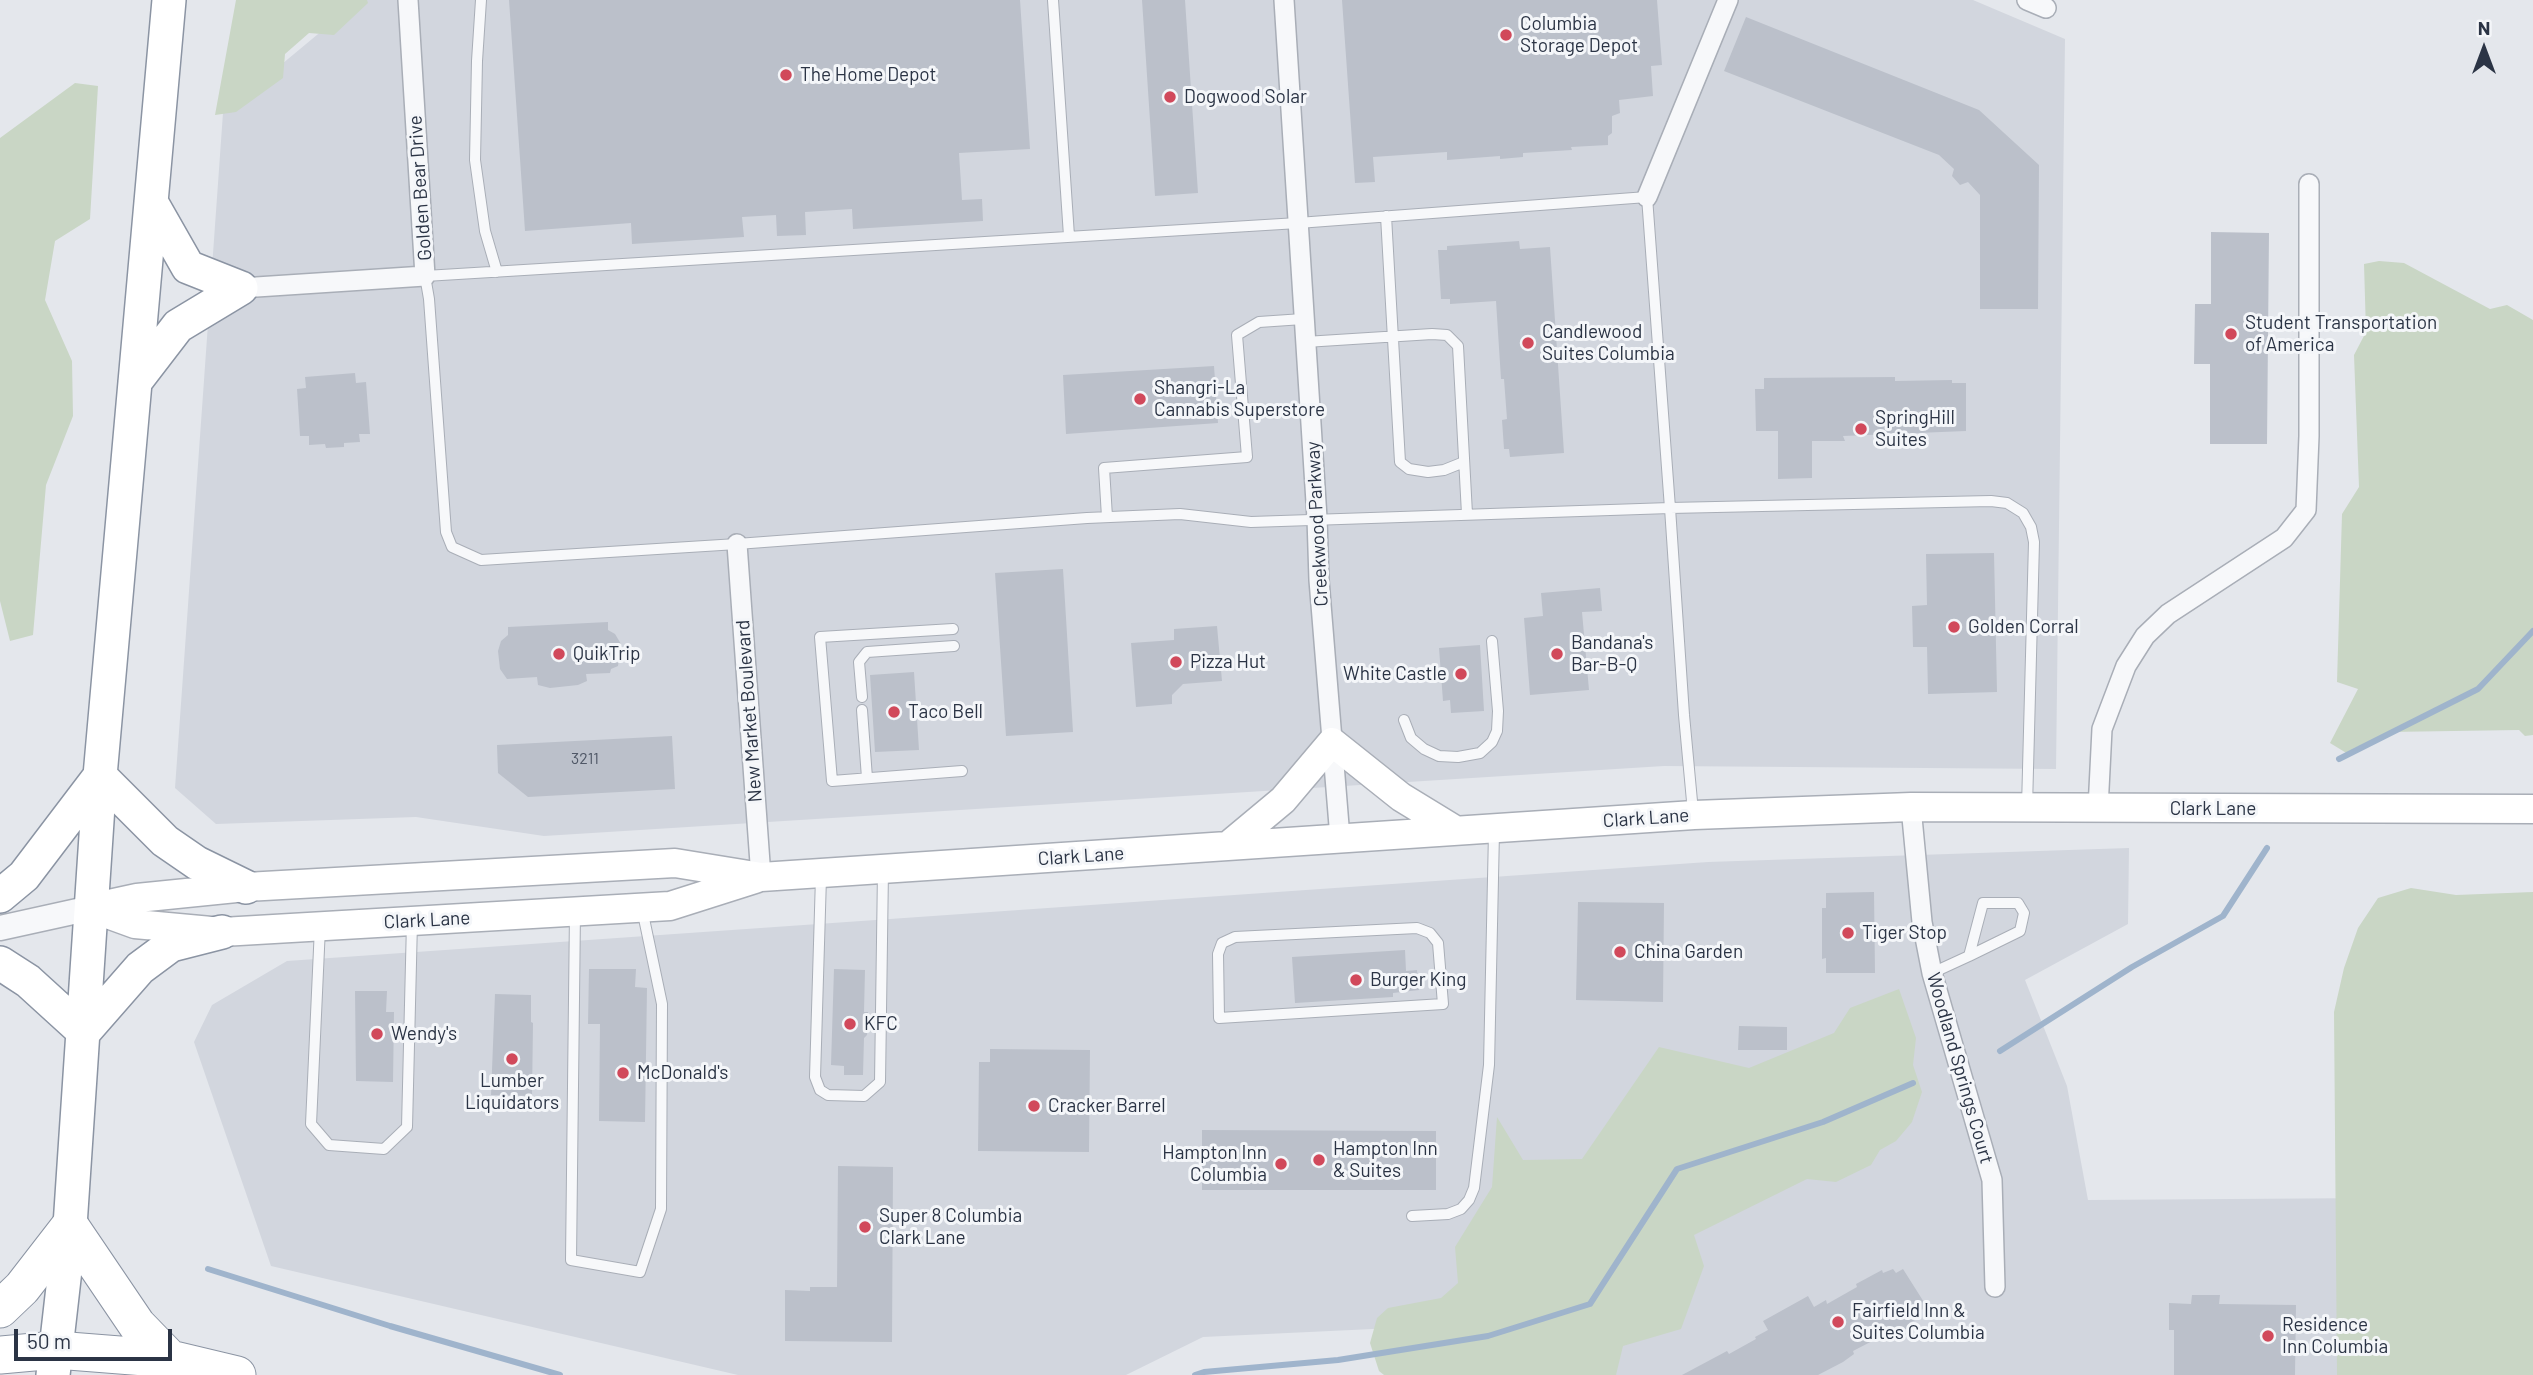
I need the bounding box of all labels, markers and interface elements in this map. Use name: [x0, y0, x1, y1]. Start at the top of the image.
place label: Columbia Storage Depot: [1520, 13, 1638, 57]
north arrow: [2449, 14, 2519, 84]
text: N: [2478, 16, 2490, 39]
marker: Columbia Storage Depot: [1498, 27, 1514, 43]
place label: The Home Depot: [800, 64, 937, 86]
marker: The Home Depot: [778, 67, 794, 83]
place label: Dogwood Solar: [1184, 86, 1307, 108]
marker: Dogwood Solar: [1162, 89, 1178, 105]
street label: Golden Bear Drive: [404, 115, 436, 261]
place label: Student Transportation of America: [2245, 312, 2437, 356]
place label: Candlewood Suites Columbia: [1542, 321, 1675, 365]
marker: Student Transportation of America: [2223, 326, 2239, 342]
marker: Candlewood Suites Columbia: [1520, 335, 1536, 351]
place label: Shangri-La Cannabis Superstore: [1154, 377, 1325, 421]
marker: Shangri-La Cannabis Superstore: [1132, 391, 1148, 407]
place label: SpringHill Suites: [1875, 407, 1955, 451]
marker: SpringHill Suites: [1853, 421, 1869, 437]
street label: Creekwood Parkway: [1301, 441, 1333, 607]
place label: Golden Corral: [1968, 616, 2079, 638]
street label: New Market Boulevard: [731, 619, 767, 803]
marker: Golden Corral: [1946, 619, 1962, 635]
place label: Bandana's Bar-B-Q: [1571, 632, 1653, 676]
place label: QuikTrip: [573, 643, 641, 665]
marker: QuikTrip: [551, 646, 567, 662]
marker: Bandana's Bar-B-Q: [1549, 646, 1565, 662]
place label: Pizza Hut: [1190, 651, 1266, 673]
marker: Pizza Hut: [1168, 654, 1184, 670]
place label: White Castle: [1343, 663, 1447, 685]
marker: White Castle: [1453, 666, 1469, 682]
place label: Taco Bell: [908, 701, 983, 723]
marker: Taco Bell: [886, 704, 902, 720]
house number: 3211: [571, 749, 599, 769]
street label: Clark Lane: [2170, 798, 2256, 820]
street label: Clark Lane: [1602, 804, 1690, 832]
street label: Clark Lane: [1037, 842, 1125, 870]
street label: Clark Lane: [383, 906, 471, 934]
place label: Tiger Stop: [1862, 922, 1947, 944]
marker: Tiger Stop: [1840, 925, 1856, 941]
place label: China Garden: [1634, 941, 1743, 963]
marker: China Garden: [1612, 944, 1628, 960]
place label: Burger King: [1370, 969, 1466, 991]
street label: Woodland Springs Court: [1922, 970, 1998, 1166]
marker: Burger King: [1348, 972, 1364, 988]
place label: KFC: [864, 1013, 898, 1035]
marker: KFC: [842, 1016, 858, 1032]
place label: Wendy's: [391, 1023, 457, 1045]
marker: Wendy's: [369, 1026, 385, 1042]
marker: Lumber Liquidators: [504, 1051, 520, 1067]
place label: McDonald's: [637, 1062, 728, 1084]
marker: McDonald's: [615, 1065, 631, 1081]
place label: Lumber Liquidators: [465, 1070, 559, 1114]
place label: Cracker Barrel: [1048, 1095, 1166, 1117]
marker: Cracker Barrel: [1026, 1098, 1042, 1114]
place label: Hampton Inn & Suites: [1333, 1138, 1438, 1182]
place label: Hampton Inn Columbia: [1162, 1142, 1267, 1186]
marker: Hampton Inn & Suites: [1311, 1152, 1327, 1168]
marker: Hampton Inn Columbia: [1273, 1156, 1289, 1172]
place label: Super 8 Columbia Clark Lane: [879, 1205, 1022, 1249]
marker: Super 8 Columbia Clark Lane: [857, 1219, 873, 1235]
place label: Fairfield Inn & Suites Columbia: [1852, 1300, 1985, 1344]
marker: Fairfield Inn & Suites Columbia: [1830, 1314, 1846, 1330]
place label: Residence Inn Columbia: [2282, 1314, 2388, 1358]
scale bar: [18, 1316, 175, 1360]
text: 50 m: [27, 1328, 71, 1353]
marker: Residence Inn Columbia: [2260, 1328, 2276, 1344]

